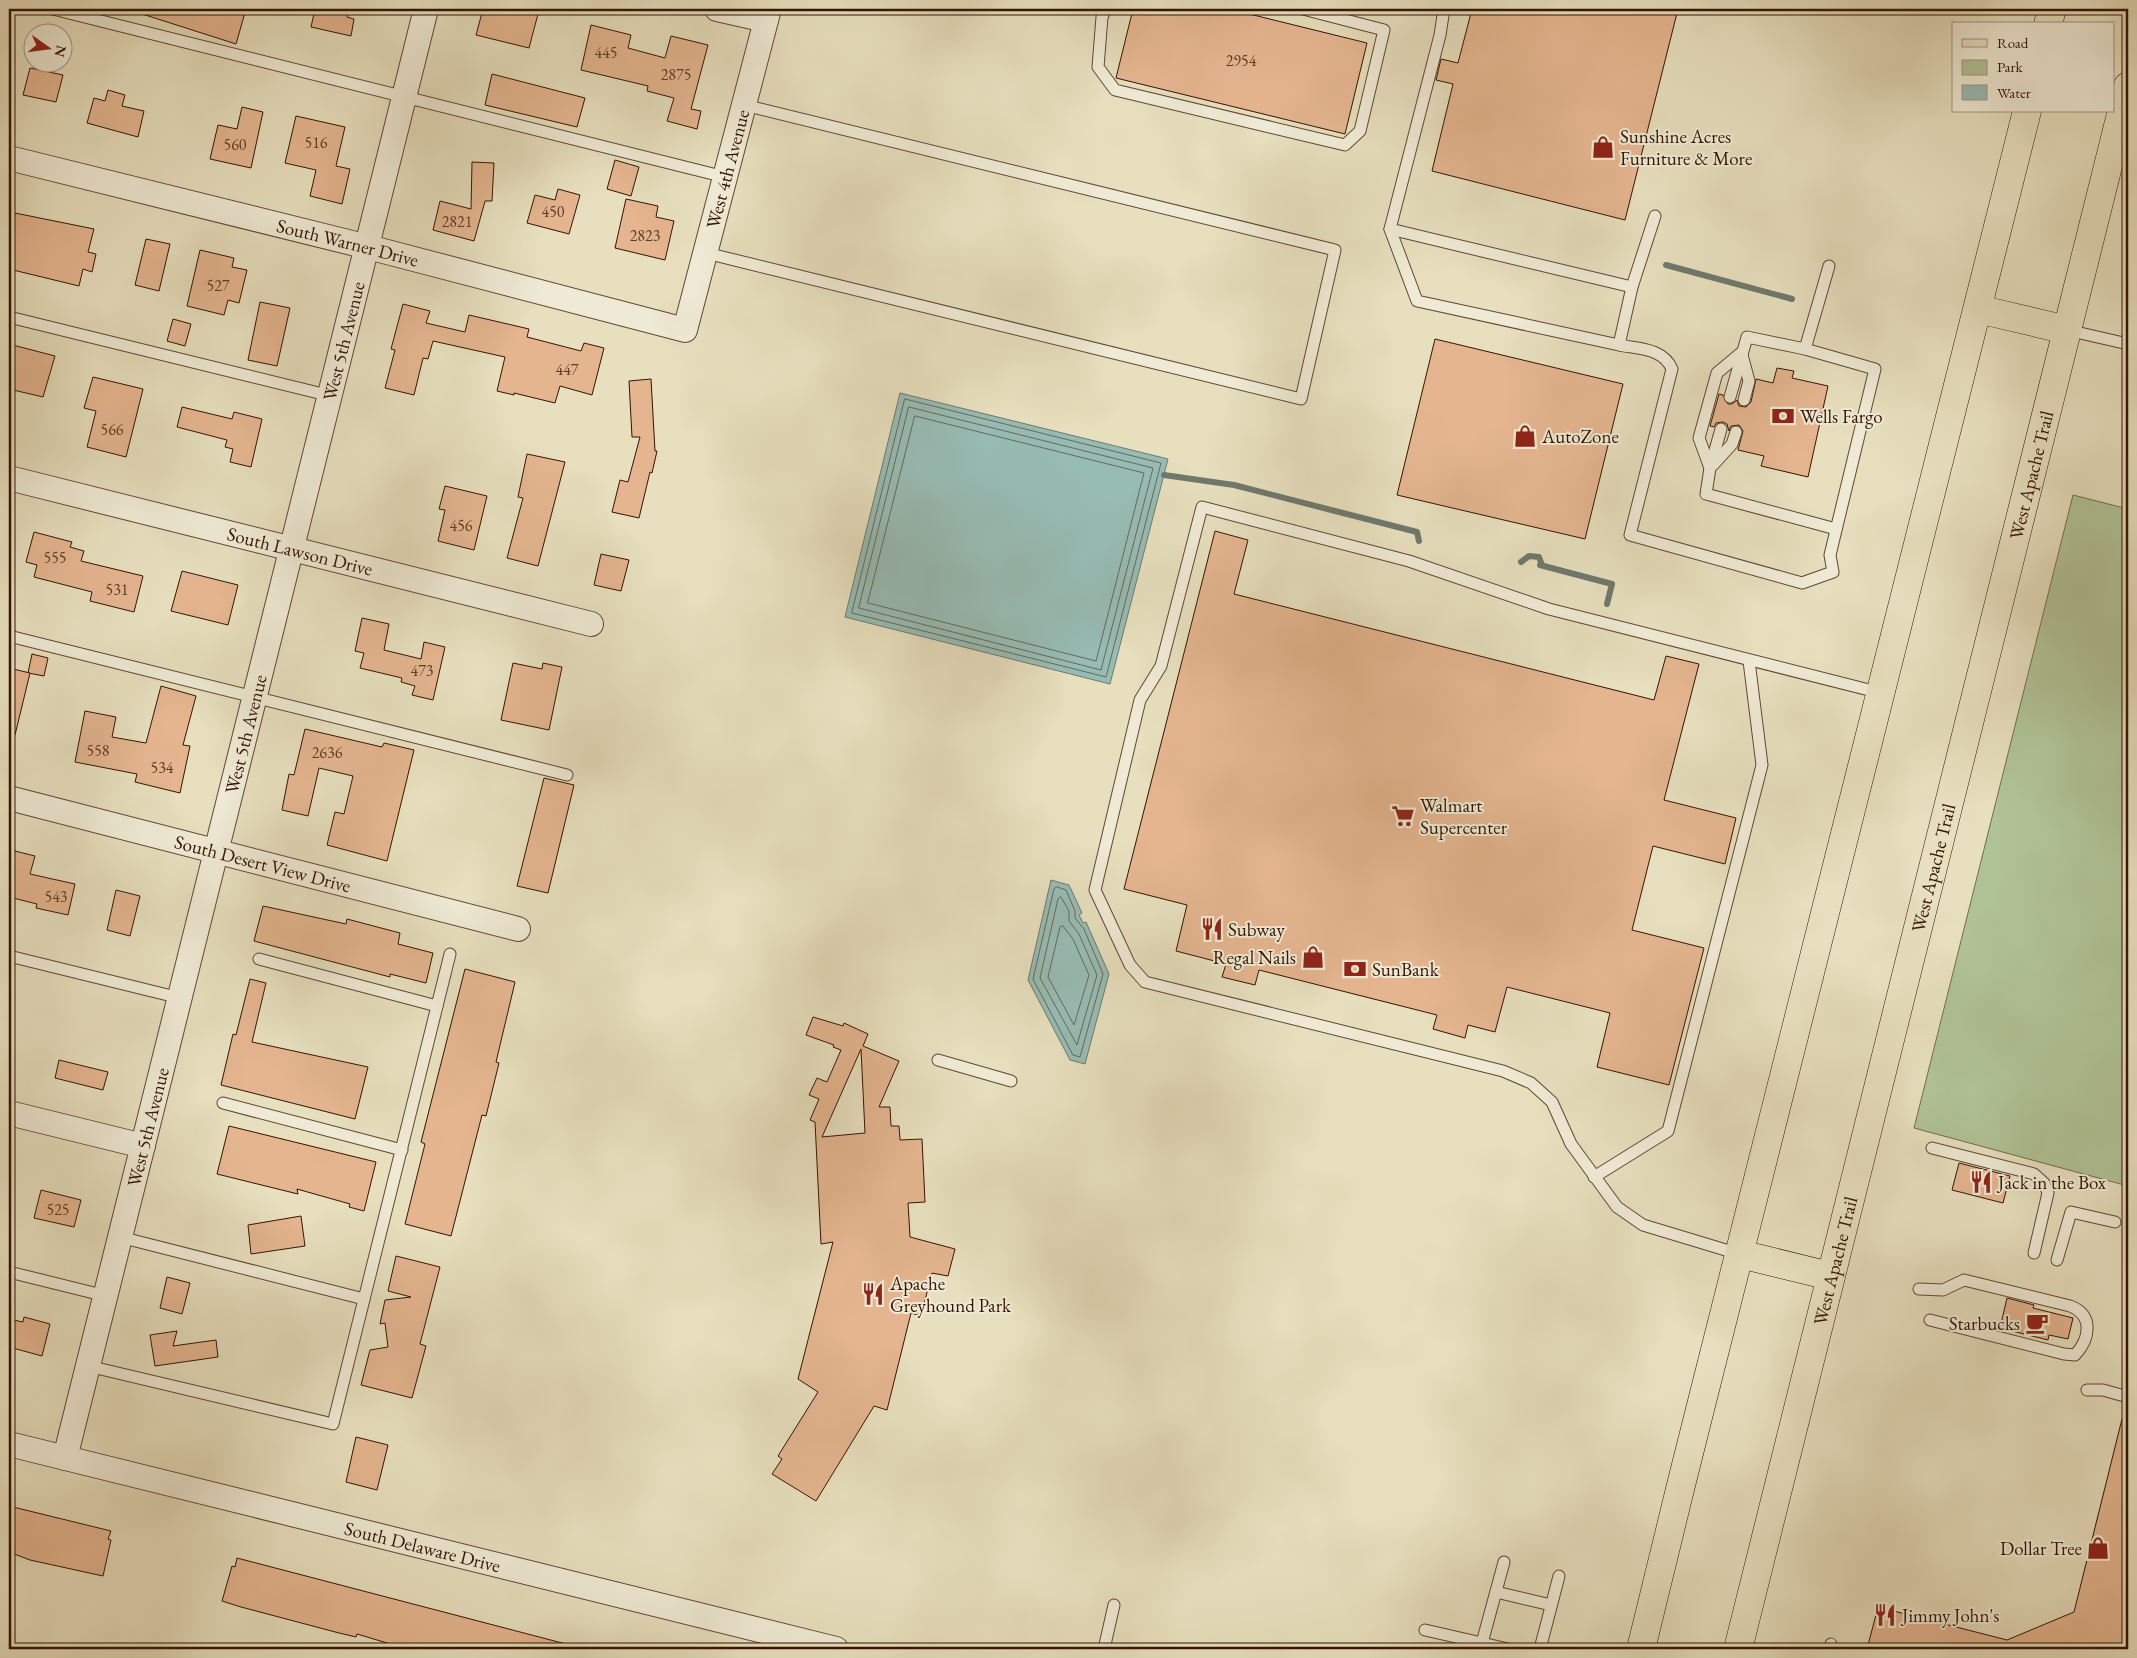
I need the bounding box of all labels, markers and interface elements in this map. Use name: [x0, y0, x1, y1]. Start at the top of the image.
north arrow: [22, 22, 72, 72]
legend: [1952, 22, 2114, 112]
text: Road: [1997, 33, 2029, 52]
house number: 445: [594, 42, 618, 63]
text: N: [50, 43, 71, 59]
house number: 2954: [1226, 50, 1257, 71]
text: Park: [1997, 57, 2024, 76]
house number: 2875: [661, 64, 691, 85]
text: Water: [1997, 83, 2031, 102]
street label: West 4th Avenue: [700, 107, 755, 231]
place label: Sunshine Acres Furniture & More: [1620, 124, 1752, 171]
house number: 516: [304, 132, 328, 153]
house number: 560: [223, 134, 247, 155]
shop icon: Sunshine Acres Furniture & More: [1590, 134, 1616, 160]
house number: 450: [541, 201, 565, 222]
house number: 2821: [442, 211, 472, 232]
street label: South Warner Drive: [274, 213, 421, 273]
house number: 2823: [630, 225, 661, 246]
house number: 527: [206, 275, 230, 296]
street label: West 5th Avenue: [317, 279, 371, 404]
house number: 447: [555, 359, 579, 380]
bank icon: Wells Fargo: [1770, 403, 1796, 429]
place label: Wells Fargo: [1800, 404, 1883, 429]
street label: West Apache Trail: [2003, 408, 2060, 542]
house number: 566: [100, 419, 124, 440]
shop icon: AutoZone: [1512, 423, 1538, 449]
place label: AutoZone: [1541, 424, 1619, 449]
house number: 456: [449, 515, 473, 536]
street label: South Lawson Drive: [224, 521, 375, 582]
house number: 555: [43, 547, 67, 568]
house number: 531: [105, 579, 129, 600]
house number: 473: [410, 660, 434, 681]
street label: West 5th Avenue: [219, 672, 273, 797]
house number: 558: [86, 740, 110, 761]
house number: 2636: [312, 742, 343, 763]
house number: 534: [150, 757, 174, 778]
place label: Walmart Supercenter: [1420, 793, 1508, 840]
street label: West Apache Trail: [1905, 801, 1962, 935]
supermarket icon: Walmart Supercenter: [1390, 803, 1416, 829]
street label: South Desert View Drive: [172, 829, 353, 898]
house number: 543: [44, 886, 68, 907]
restaurant icon: Subway: [1199, 916, 1225, 942]
place label: Subway: [1228, 917, 1285, 942]
shop icon: Regal Nails: [1300, 944, 1326, 970]
place label: Regal Nails: [1213, 945, 1296, 970]
bank icon: SunBank: [1342, 956, 1368, 982]
place label: SunBank: [1372, 957, 1440, 982]
street label: West 5th Avenue: [121, 1065, 175, 1190]
restaurant icon: Jack in the Box: [1968, 1169, 1994, 1195]
place label: Jack in the Box: [1996, 1170, 2107, 1195]
street label: West Apache Trail: [1807, 1194, 1864, 1328]
house number: 525: [46, 1199, 70, 1220]
place label: Apache Greyhound Park: [889, 1271, 1012, 1318]
restaurant icon: Apache Greyhound Park: [860, 1281, 886, 1307]
cafe icon: Starbucks: [2024, 1310, 2050, 1336]
place label: Starbucks: [1949, 1311, 2020, 1336]
street label: South Delaware Drive: [342, 1516, 503, 1578]
shop icon: Dollar Tree: [2085, 1535, 2111, 1561]
place label: Dollar Tree: [2000, 1536, 2082, 1561]
restaurant icon: Jimmy John's: [1872, 1602, 1898, 1628]
place label: Jimmy John's: [1900, 1603, 1999, 1628]

